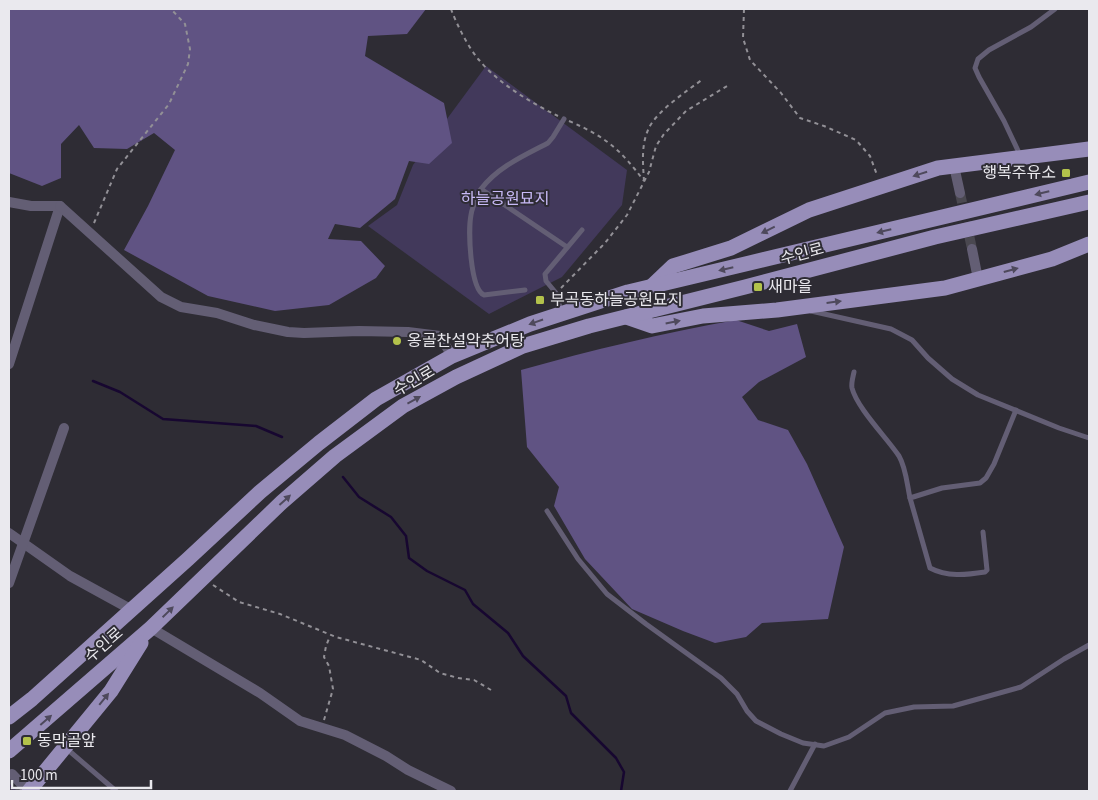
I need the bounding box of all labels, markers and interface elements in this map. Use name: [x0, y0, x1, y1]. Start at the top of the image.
place label: 행복주유소: [982, 162, 1056, 184]
marker: 행복주유소: [1060, 167, 1072, 179]
one-way arrow: [912, 170, 927, 178]
park label: 하늘공원묘지: [461, 188, 549, 210]
one-way arrow: [1034, 189, 1049, 197]
one-way arrow: [761, 226, 775, 234]
one-way arrow: [876, 227, 891, 235]
street label: 수인로: [778, 238, 826, 270]
one-way arrow: [718, 265, 733, 273]
one-way arrow: [1003, 265, 1018, 273]
place label: 새마을: [768, 276, 812, 298]
marker: 새마을: [752, 281, 764, 293]
place label: 부곡동하늘공원묘지: [550, 289, 682, 311]
marker: 부곡동하늘공원묘지: [534, 294, 546, 306]
one-way arrow: [827, 298, 843, 306]
one-way arrow: [665, 317, 681, 325]
one-way arrow: [528, 319, 543, 327]
place label: 옹골찬설악추어탕: [407, 330, 525, 352]
marker: 옹골찬설악추어탕: [391, 335, 403, 347]
street label: 수인로: [389, 360, 439, 402]
one-way arrow: [407, 396, 420, 405]
one-way arrow: [279, 494, 292, 505]
one-way arrow: [161, 606, 173, 618]
street label: 수인로: [80, 622, 128, 668]
one-way arrow: [99, 693, 110, 706]
one-way arrow: [40, 714, 53, 725]
place label: 동막골앞: [37, 730, 96, 752]
marker: 동막골앞: [21, 735, 33, 747]
scale bar: [12, 758, 151, 790]
text: 100 m: [20, 765, 58, 786]

